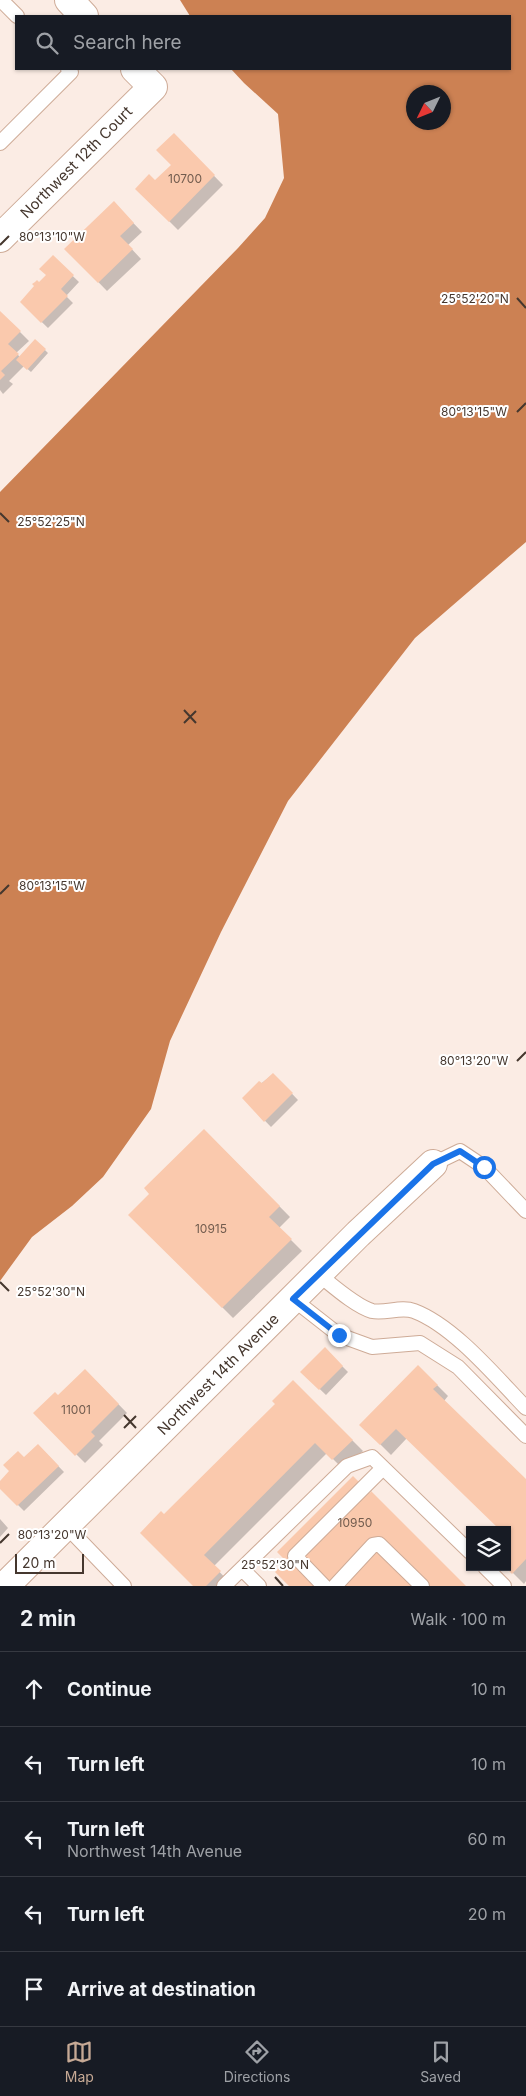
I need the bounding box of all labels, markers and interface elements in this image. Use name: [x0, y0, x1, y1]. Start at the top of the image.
search box: [15, 15, 511, 70]
icon: search: [33, 29, 61, 57]
text: Search here: [73, 31, 182, 54]
north arrow: [406, 85, 451, 130]
street label: Northwest 12th Court: [16, 102, 136, 222]
house number: 10700: [168, 171, 202, 186]
text: 80°13'10"W: [19, 229, 85, 244]
text: 25°52'20"N: [441, 291, 509, 306]
text: 80°13'15"W: [441, 404, 507, 419]
text: 25°52'25"N: [17, 514, 85, 529]
text: 80°13'15"W: [19, 878, 85, 893]
text: 80°13'20"W: [440, 1053, 509, 1068]
route start: [473, 1156, 496, 1179]
house number: 10915: [195, 1221, 227, 1236]
text: 25°52'30"N: [17, 1284, 85, 1299]
street label: Northwest 14th Avenue: [153, 1309, 283, 1439]
route end: [328, 1324, 351, 1347]
house number: 11001: [61, 1402, 91, 1417]
house number: 10950: [338, 1515, 372, 1530]
map controls: [466, 1526, 511, 1571]
button: layers: [466, 1526, 511, 1571]
text: 80°13'20"W: [18, 1527, 87, 1542]
scale bar: [15, 1551, 84, 1574]
text: 20 m: [22, 1554, 56, 1571]
text: 25°52'30"N: [241, 1557, 309, 1572]
text: 2 min: [20, 1606, 76, 1631]
text: Walk · 100 m: [411, 1609, 506, 1629]
icon: ahead: [20, 1675, 48, 1703]
text: Continue: [67, 1678, 152, 1701]
text: 10 m: [471, 1679, 506, 1699]
icon: left: [20, 1750, 48, 1778]
text: Turn left: [67, 1753, 145, 1776]
text: 10 m: [471, 1754, 506, 1774]
text: Turn left: [67, 1818, 145, 1841]
icon: left: [20, 1825, 48, 1853]
text: 60 m: [467, 1829, 506, 1849]
text: Northwest 14th Avenue: [67, 1841, 242, 1861]
icon: left: [20, 1900, 48, 1928]
text: Turn left: [67, 1903, 145, 1926]
text: 20 m: [468, 1904, 506, 1924]
icon: arrive: [20, 1975, 48, 2003]
text: Arrive at destination: [67, 1978, 256, 2001]
tab: Map: [65, 2038, 94, 2085]
tab: Directions: [224, 2038, 290, 2085]
tab: Saved: [420, 2038, 461, 2085]

